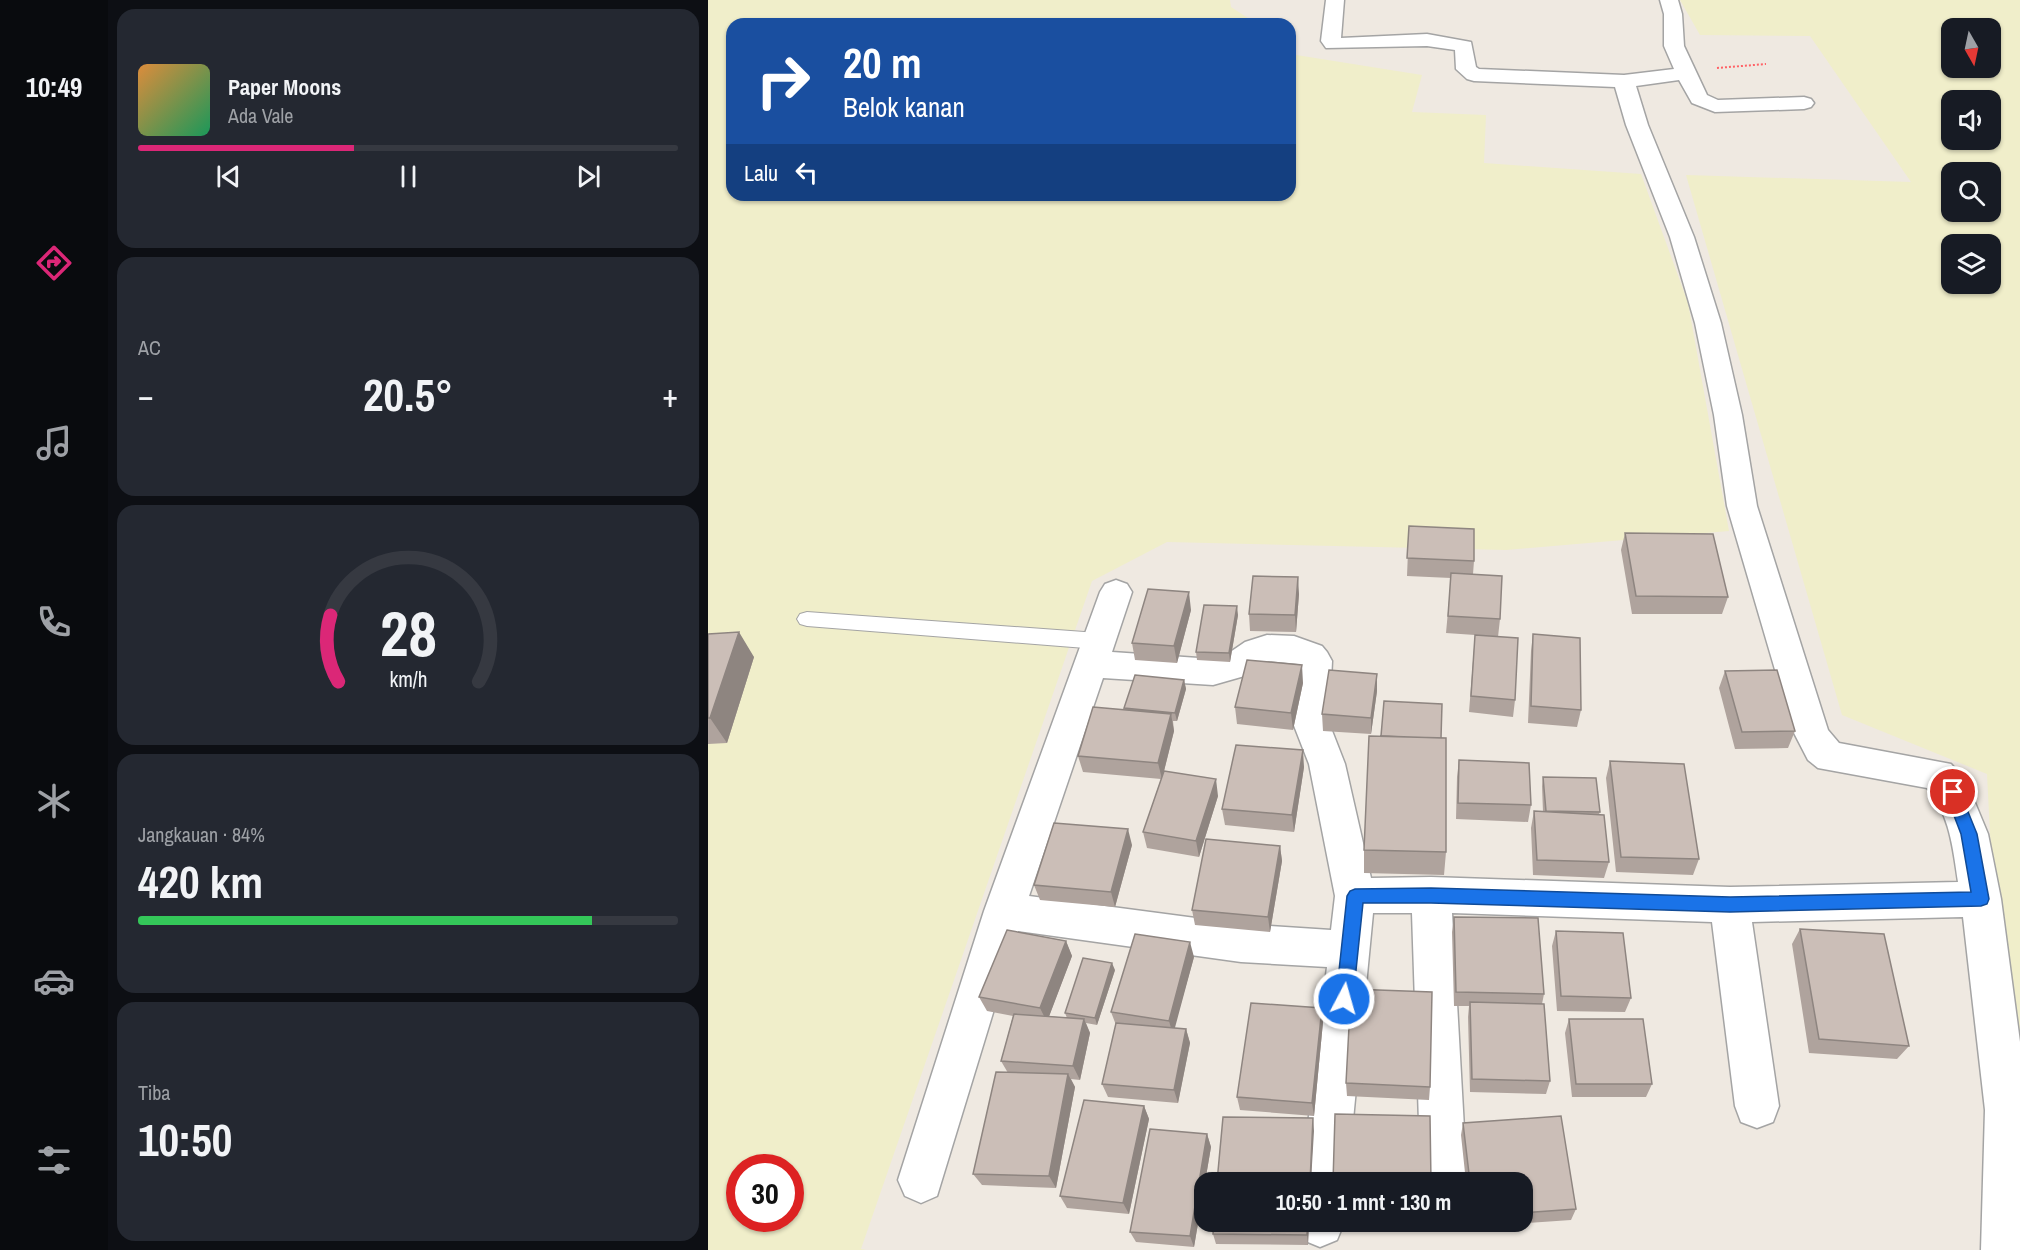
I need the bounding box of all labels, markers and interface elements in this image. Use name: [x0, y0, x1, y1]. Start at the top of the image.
north arrow: [1941, 18, 2001, 78]
map controls: [1941, 18, 2001, 294]
text: 20 m: [843, 35, 922, 91]
icon: right: [744, 42, 822, 120]
text: 10:49: [26, 69, 82, 105]
text: Paper Moons: [228, 72, 341, 102]
text: Belok kanan: [843, 89, 965, 125]
button: sound: [1941, 90, 2001, 150]
text: Ada Vale: [228, 102, 293, 129]
icon: left: [790, 156, 823, 189]
text: Lalu: [744, 158, 778, 188]
icon: previous: [212, 160, 245, 193]
icon: pause: [392, 160, 425, 193]
icon: next: [572, 160, 605, 193]
button: search: [1941, 162, 2001, 222]
button: layers: [1941, 234, 2001, 294]
icon: directions: [33, 242, 75, 284]
text: AC: [138, 334, 161, 361]
text: 20.5°: [363, 364, 453, 425]
text: −: [138, 373, 154, 417]
text: +: [662, 373, 678, 417]
icon: music: [33, 422, 75, 464]
text: 28: [380, 591, 436, 675]
icon: phone: [33, 601, 75, 643]
text: km/h: [389, 665, 427, 694]
pin: [1927, 766, 1978, 817]
icon: arrive: [1936, 775, 1969, 808]
icon: climate: [33, 780, 75, 822]
text: Jangkauan · 84%: [138, 821, 265, 848]
text: 420 km: [138, 851, 263, 912]
icon: car: [33, 960, 75, 1002]
position arrow: [1312, 967, 1376, 1031]
text: Tiba: [138, 1079, 170, 1106]
text: 10:50: [138, 1109, 232, 1170]
icon: filters: [33, 1139, 75, 1181]
speed limit sign: 30: [726, 1154, 804, 1232]
text: 10:50 · 1 mnt · 130 m: [1276, 1187, 1451, 1217]

